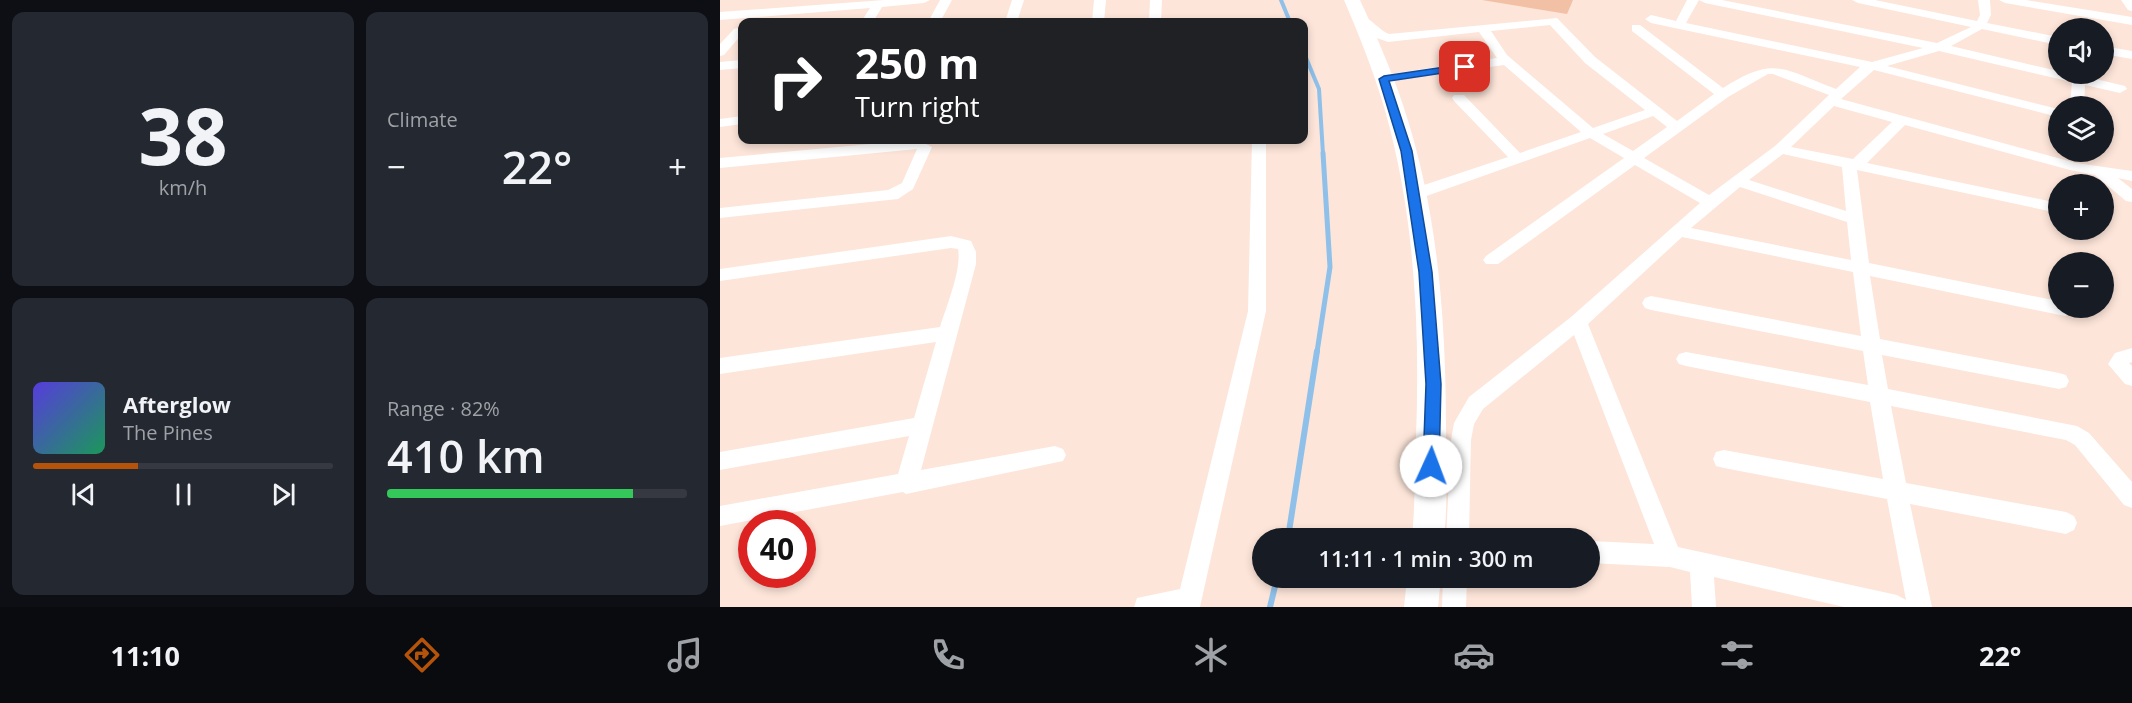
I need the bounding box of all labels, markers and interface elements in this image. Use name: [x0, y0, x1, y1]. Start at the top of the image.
map controls: [2048, 18, 2114, 318]
button: sound: [2048, 18, 2114, 84]
text: 250 m: [855, 34, 979, 91]
pin: [1439, 41, 1490, 92]
icon: right: [756, 42, 834, 120]
icon: arrive: [1448, 50, 1481, 83]
text: 38: [138, 82, 228, 188]
text: Turn right: [855, 88, 980, 125]
button: layers: [2048, 96, 2114, 162]
text: Climate: [387, 106, 458, 133]
text: 22°: [502, 136, 572, 197]
text: −: [387, 144, 406, 189]
text: +: [668, 144, 687, 189]
text: km/h: [159, 174, 207, 201]
button: +: [2048, 174, 2114, 240]
button: −: [2048, 252, 2114, 318]
text: Afterglow: [123, 389, 231, 419]
text: Range · 82%: [387, 395, 500, 422]
text: The Pines: [123, 419, 213, 446]
text: 410 km: [387, 425, 545, 486]
position arrow: [1399, 434, 1463, 498]
icon: previous: [67, 478, 100, 511]
icon: pause: [167, 478, 200, 511]
icon: next: [267, 478, 300, 511]
speed limit sign: 40: [738, 510, 816, 588]
text: 11:11 · 1 min · 300 m: [1318, 543, 1534, 573]
icon: directions: [401, 634, 443, 676]
icon: music: [664, 634, 706, 676]
icon: phone: [927, 634, 969, 676]
icon: climate: [1190, 634, 1232, 676]
icon: car: [1453, 634, 1495, 676]
icon: filters: [1716, 634, 1758, 676]
text: 11:10: [111, 637, 180, 674]
text: 22°: [1979, 637, 2021, 674]

